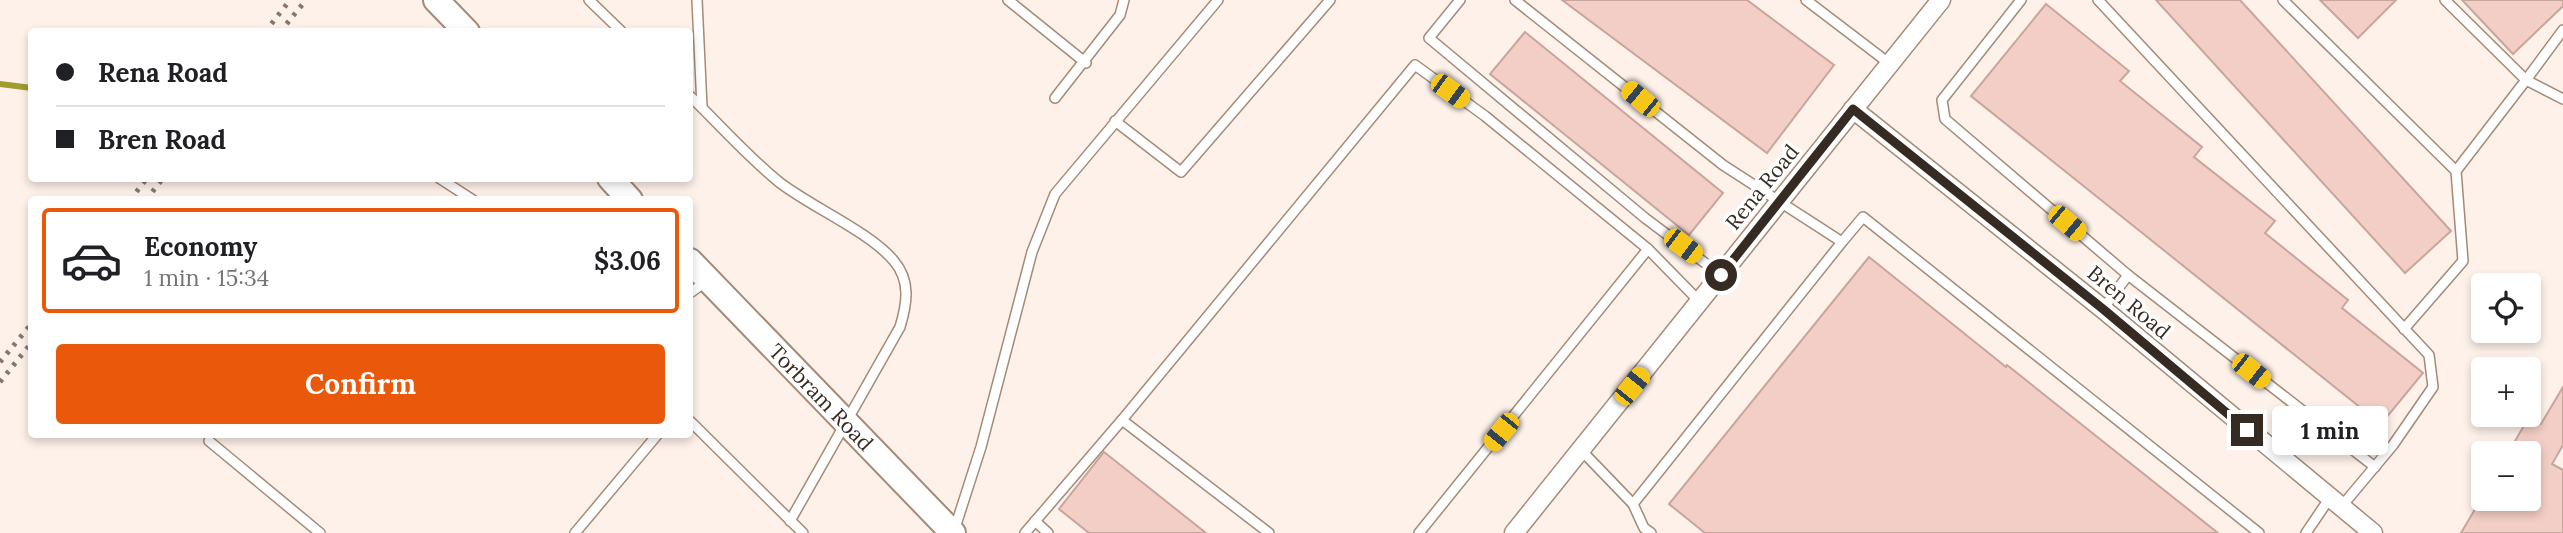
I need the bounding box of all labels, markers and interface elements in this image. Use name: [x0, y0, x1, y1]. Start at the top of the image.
text: Rena Road: [98, 56, 228, 89]
car: [1427, 70, 1474, 112]
car: [1618, 78, 1663, 120]
text: Bren Road: [98, 123, 226, 156]
street label: Rena Road: [1719, 139, 1805, 235]
car: [2045, 201, 2090, 245]
car: [1660, 225, 1707, 267]
icon: car: [60, 229, 123, 292]
text: Economy: [144, 230, 257, 263]
text: $3.06: [594, 244, 661, 277]
route start: [1705, 259, 1737, 291]
street label: Bren Road: [2082, 259, 2176, 345]
text: 1 min · 15:34: [144, 263, 269, 292]
map controls: [2471, 273, 2541, 511]
button: locate: [2471, 273, 2541, 343]
street label: Torbram Road: [763, 338, 879, 456]
button: Confirm: [56, 344, 665, 424]
car: [2228, 350, 2275, 392]
button: +: [2471, 357, 2541, 427]
car: [1611, 363, 1654, 409]
callout: 1 min: [2272, 406, 2387, 454]
car: [1480, 409, 1523, 455]
route end: [2231, 414, 2263, 446]
text: 1 min: [2301, 416, 2359, 445]
button: −: [2471, 441, 2541, 511]

